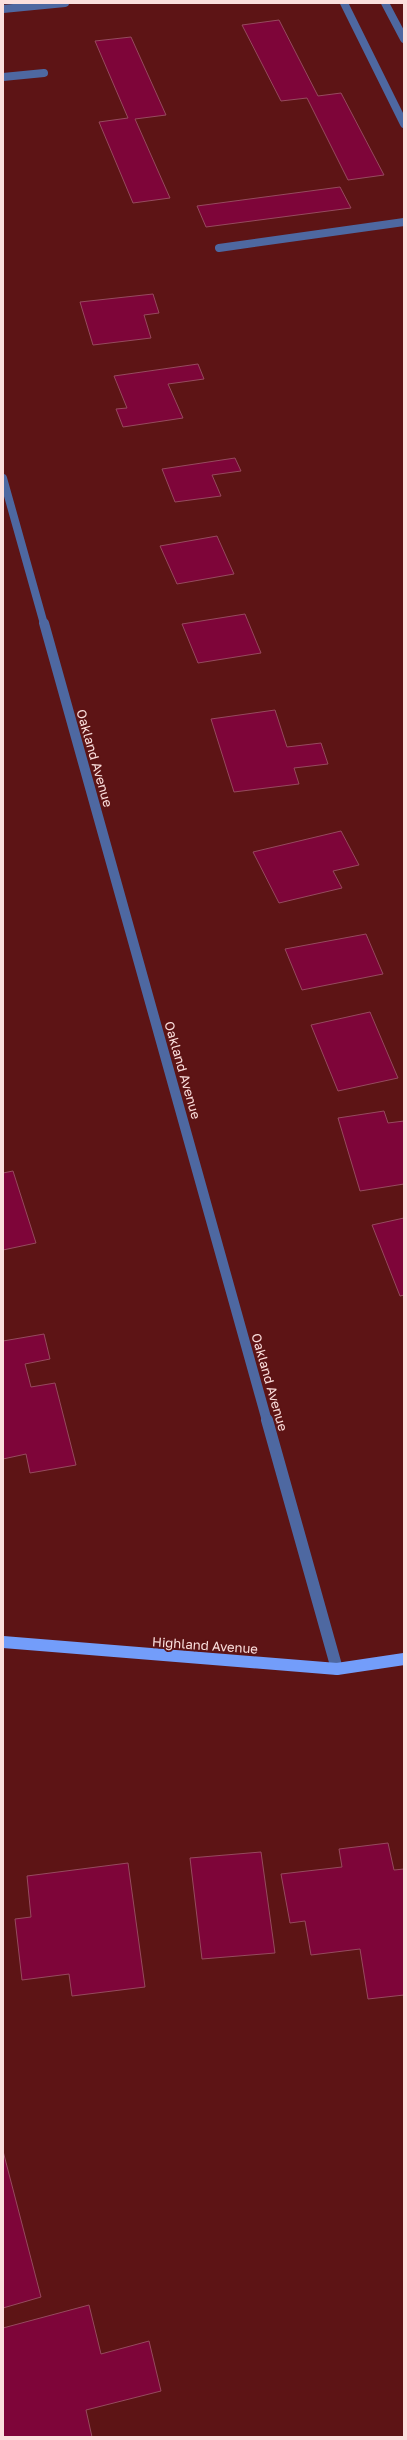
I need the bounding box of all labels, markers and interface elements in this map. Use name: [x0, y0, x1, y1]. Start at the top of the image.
street label: Oakland Avenue: [73, 707, 117, 809]
street label: Oakland Avenue: [161, 1019, 205, 1121]
street label: Oakland Avenue: [248, 1331, 292, 1433]
street label: Highland Avenue: [152, 1633, 258, 1657]

